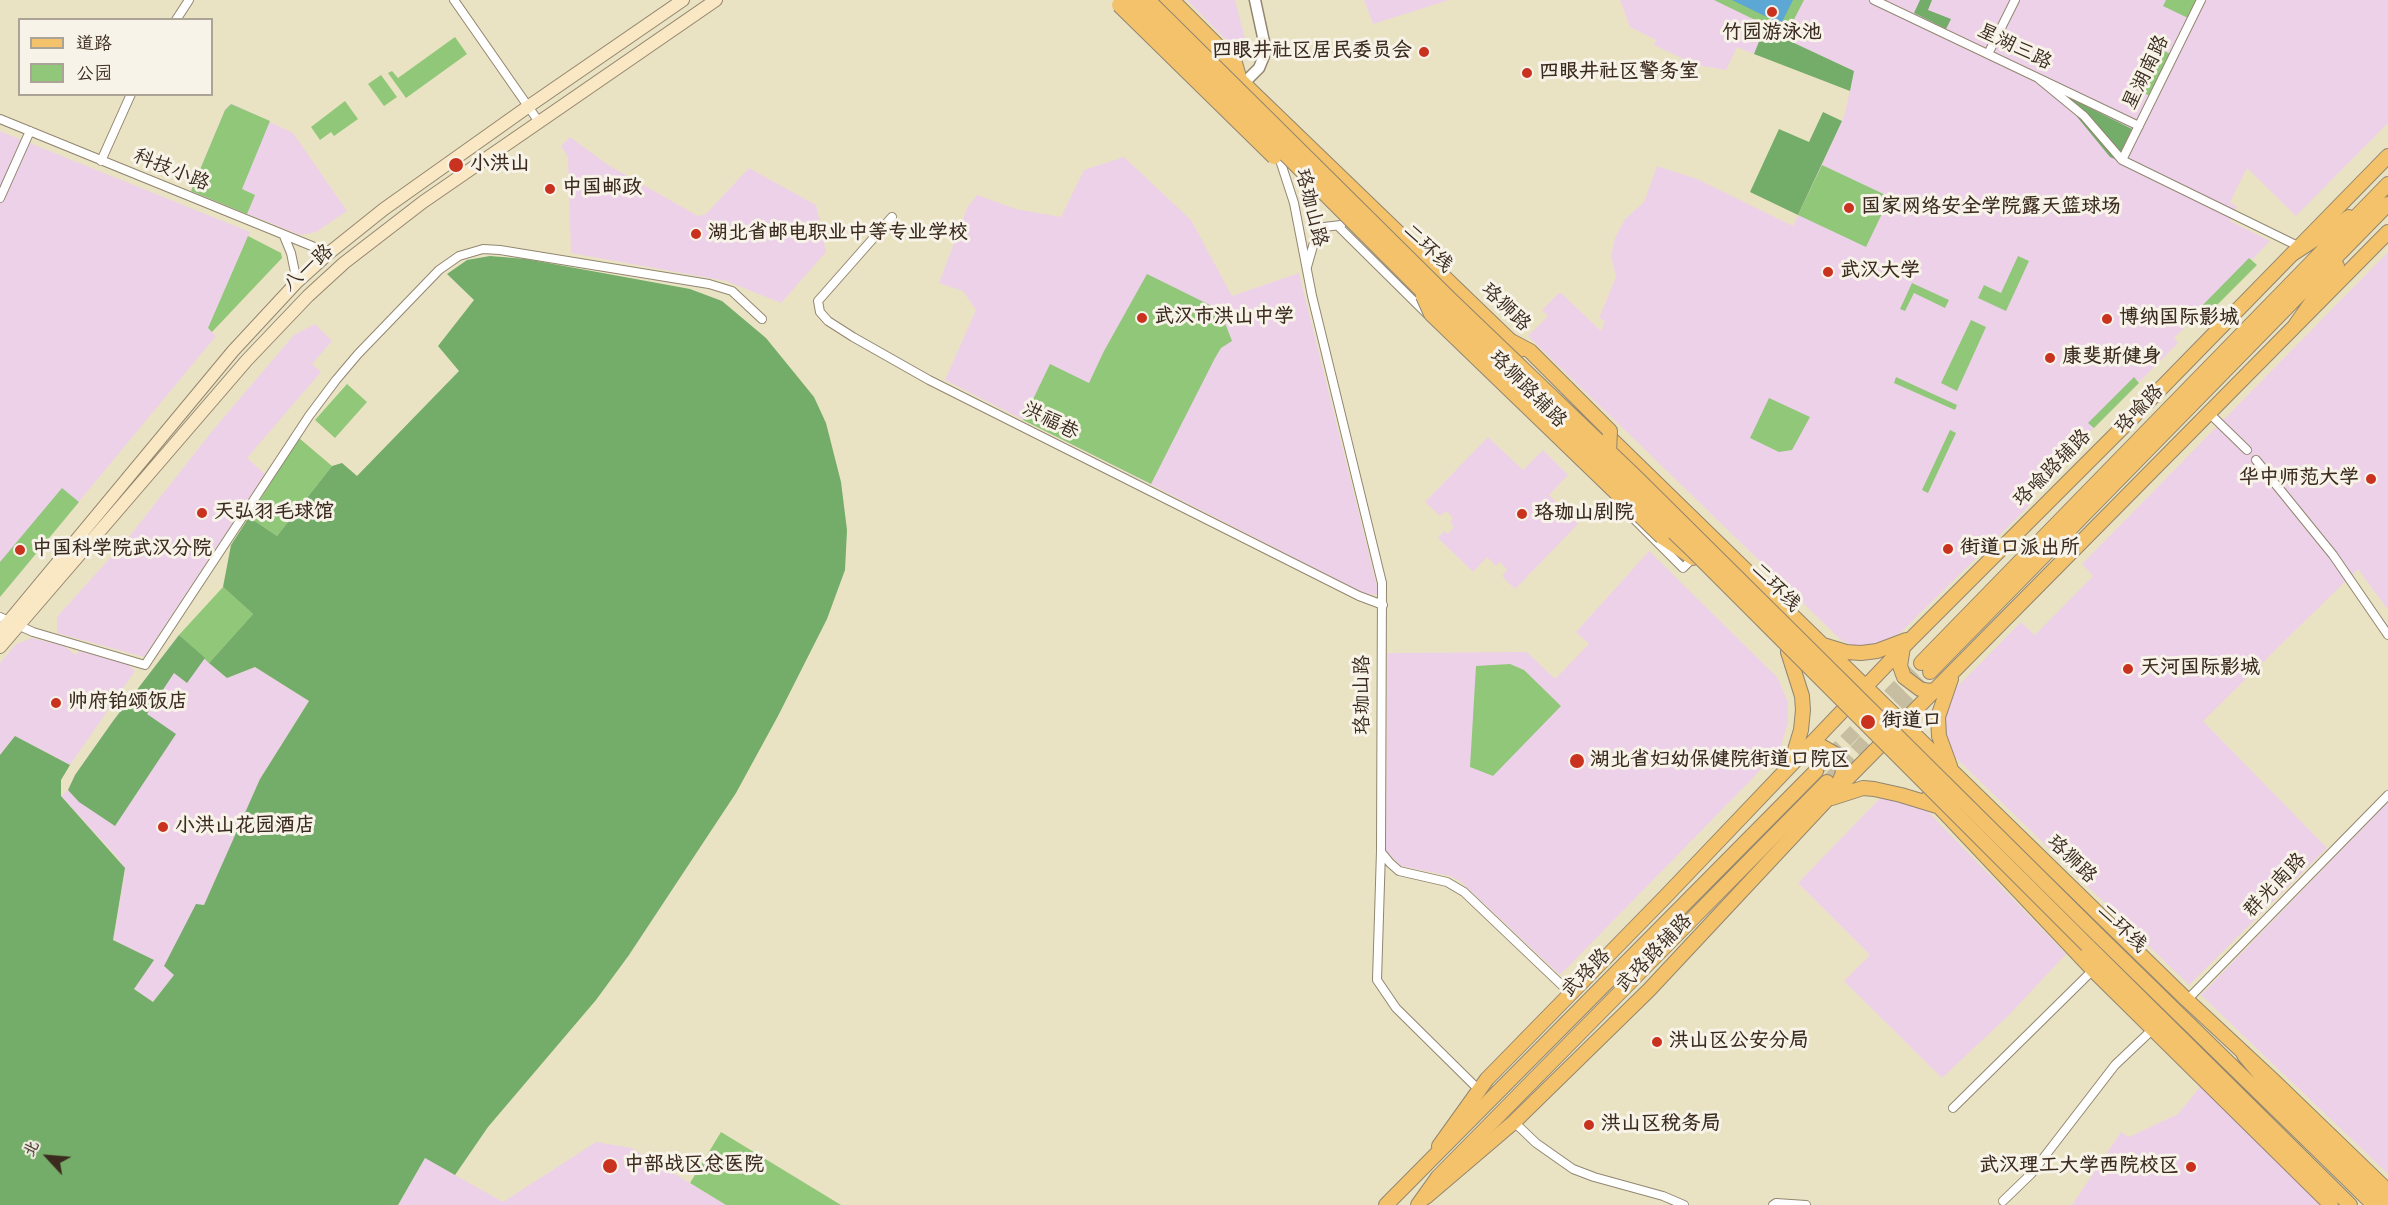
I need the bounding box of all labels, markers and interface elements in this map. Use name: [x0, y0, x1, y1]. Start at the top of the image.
marker: 竹园游泳池: [1765, 5, 1779, 19]
legend: [18, 18, 213, 96]
street label: 星湖三路: [1973, 20, 2055, 76]
place label: 竹园游泳池: [1722, 22, 1822, 46]
text: 道路: [76, 32, 112, 56]
street label: 星湖南路: [2119, 32, 2175, 114]
place label: 四眼井社区居民委员会: [1212, 40, 1412, 64]
marker: 四眼井社区居民委员会: [1417, 45, 1431, 59]
place label: 四眼井社区警务室: [1539, 61, 1699, 85]
text: 公园: [76, 62, 112, 86]
marker: 四眼井社区警务室: [1520, 66, 1534, 80]
street label: 科技小路: [129, 145, 213, 197]
place label: 小洪山: [470, 153, 530, 177]
marker: 小洪山: [447, 156, 465, 174]
street label: 珞珈山路: [1289, 166, 1331, 250]
place label: 中国邮政: [562, 177, 642, 201]
marker: 中国邮政: [543, 182, 557, 196]
place label: 国家网络安全学院露天篮球场: [1861, 196, 2121, 220]
marker: 国家网络安全学院露天篮球场: [1842, 201, 1856, 215]
street label: 二环线: [1397, 220, 1457, 278]
place label: 湖北省邮电职业中等专业学校: [708, 222, 968, 246]
marker: 湖北省邮电职业中等专业学校: [689, 227, 703, 241]
street label: 八一路: [279, 240, 339, 298]
place label: 武汉大学: [1840, 260, 1920, 284]
marker: 武汉大学: [1821, 265, 1835, 279]
street label: 珞狮路: [1475, 279, 1535, 337]
place label: 武汉市洪山中学: [1154, 306, 1294, 330]
place label: 博纳国际影城: [2119, 307, 2239, 331]
marker: 武汉市洪山中学: [1135, 311, 1149, 325]
marker: 博纳国际影城: [2100, 312, 2114, 326]
street label: 珞狮路辅路: [1483, 346, 1571, 434]
place label: 康斐斯健身: [2062, 346, 2162, 370]
marker: 康斐斯健身: [2043, 351, 2057, 365]
street label: 珞喻路: [2111, 380, 2169, 440]
street label: 洪福巷: [1018, 398, 1082, 446]
street label: 珞喻路辅路: [2009, 425, 2097, 513]
place label: 华中师范大学: [2239, 467, 2359, 491]
marker: 华中师范大学: [2364, 472, 2378, 486]
place label: 天弘羽毛球馆: [214, 501, 334, 525]
place label: 珞珈山剧院: [1534, 502, 1634, 526]
marker: 天弘羽毛球馆: [195, 506, 209, 520]
marker: 珞珈山剧院: [1515, 507, 1529, 521]
place label: 街道口派出所: [1960, 537, 2080, 561]
place label: 中国科学院武汉分院: [32, 538, 212, 562]
marker: 街道口派出所: [1941, 542, 1955, 556]
marker: 中国科学院武汉分院: [13, 543, 27, 557]
street label: 二环线: [1745, 558, 1805, 618]
street label: 珞珈山路: [1352, 655, 1376, 735]
place label: 天河国际影城: [2140, 657, 2260, 681]
marker: 天河国际影城: [2121, 662, 2135, 676]
place label: 帅府铂颂饭店: [68, 691, 188, 715]
marker: 帅府铂颂饭店: [49, 696, 63, 710]
place label: 街道口: [1882, 710, 1942, 734]
marker: 街道口: [1859, 713, 1877, 731]
place label: 湖北省妇幼保健院街道口院区: [1590, 749, 1850, 773]
marker: 湖北省妇幼保健院街道口院区: [1568, 752, 1586, 770]
place label: 小洪山花园酒店: [175, 815, 315, 839]
marker: 小洪山花园酒店: [156, 820, 170, 834]
street label: 珞狮路: [2041, 831, 2101, 889]
street label: 群光南路: [2240, 849, 2312, 923]
street label: 二环线: [2091, 900, 2151, 958]
street label: 武珞路辅路: [1612, 910, 1698, 998]
street label: 武珞路: [1557, 944, 1617, 1004]
place label: 洪山区公安分局: [1669, 1030, 1809, 1054]
marker: 洪山区公安分局: [1650, 1035, 1664, 1049]
place label: 洪山区税务局: [1601, 1113, 1721, 1137]
marker: 洪山区税务局: [1582, 1118, 1596, 1132]
north arrow: [18, 1127, 78, 1187]
text: 北: [18, 1137, 44, 1161]
place label: 中部战区总医院: [624, 1154, 764, 1178]
place label: 武汉理工大学西院校区: [1979, 1155, 2179, 1179]
marker: 中部战区总医院: [601, 1157, 619, 1175]
marker: 武汉理工大学西院校区: [2184, 1160, 2198, 1174]

